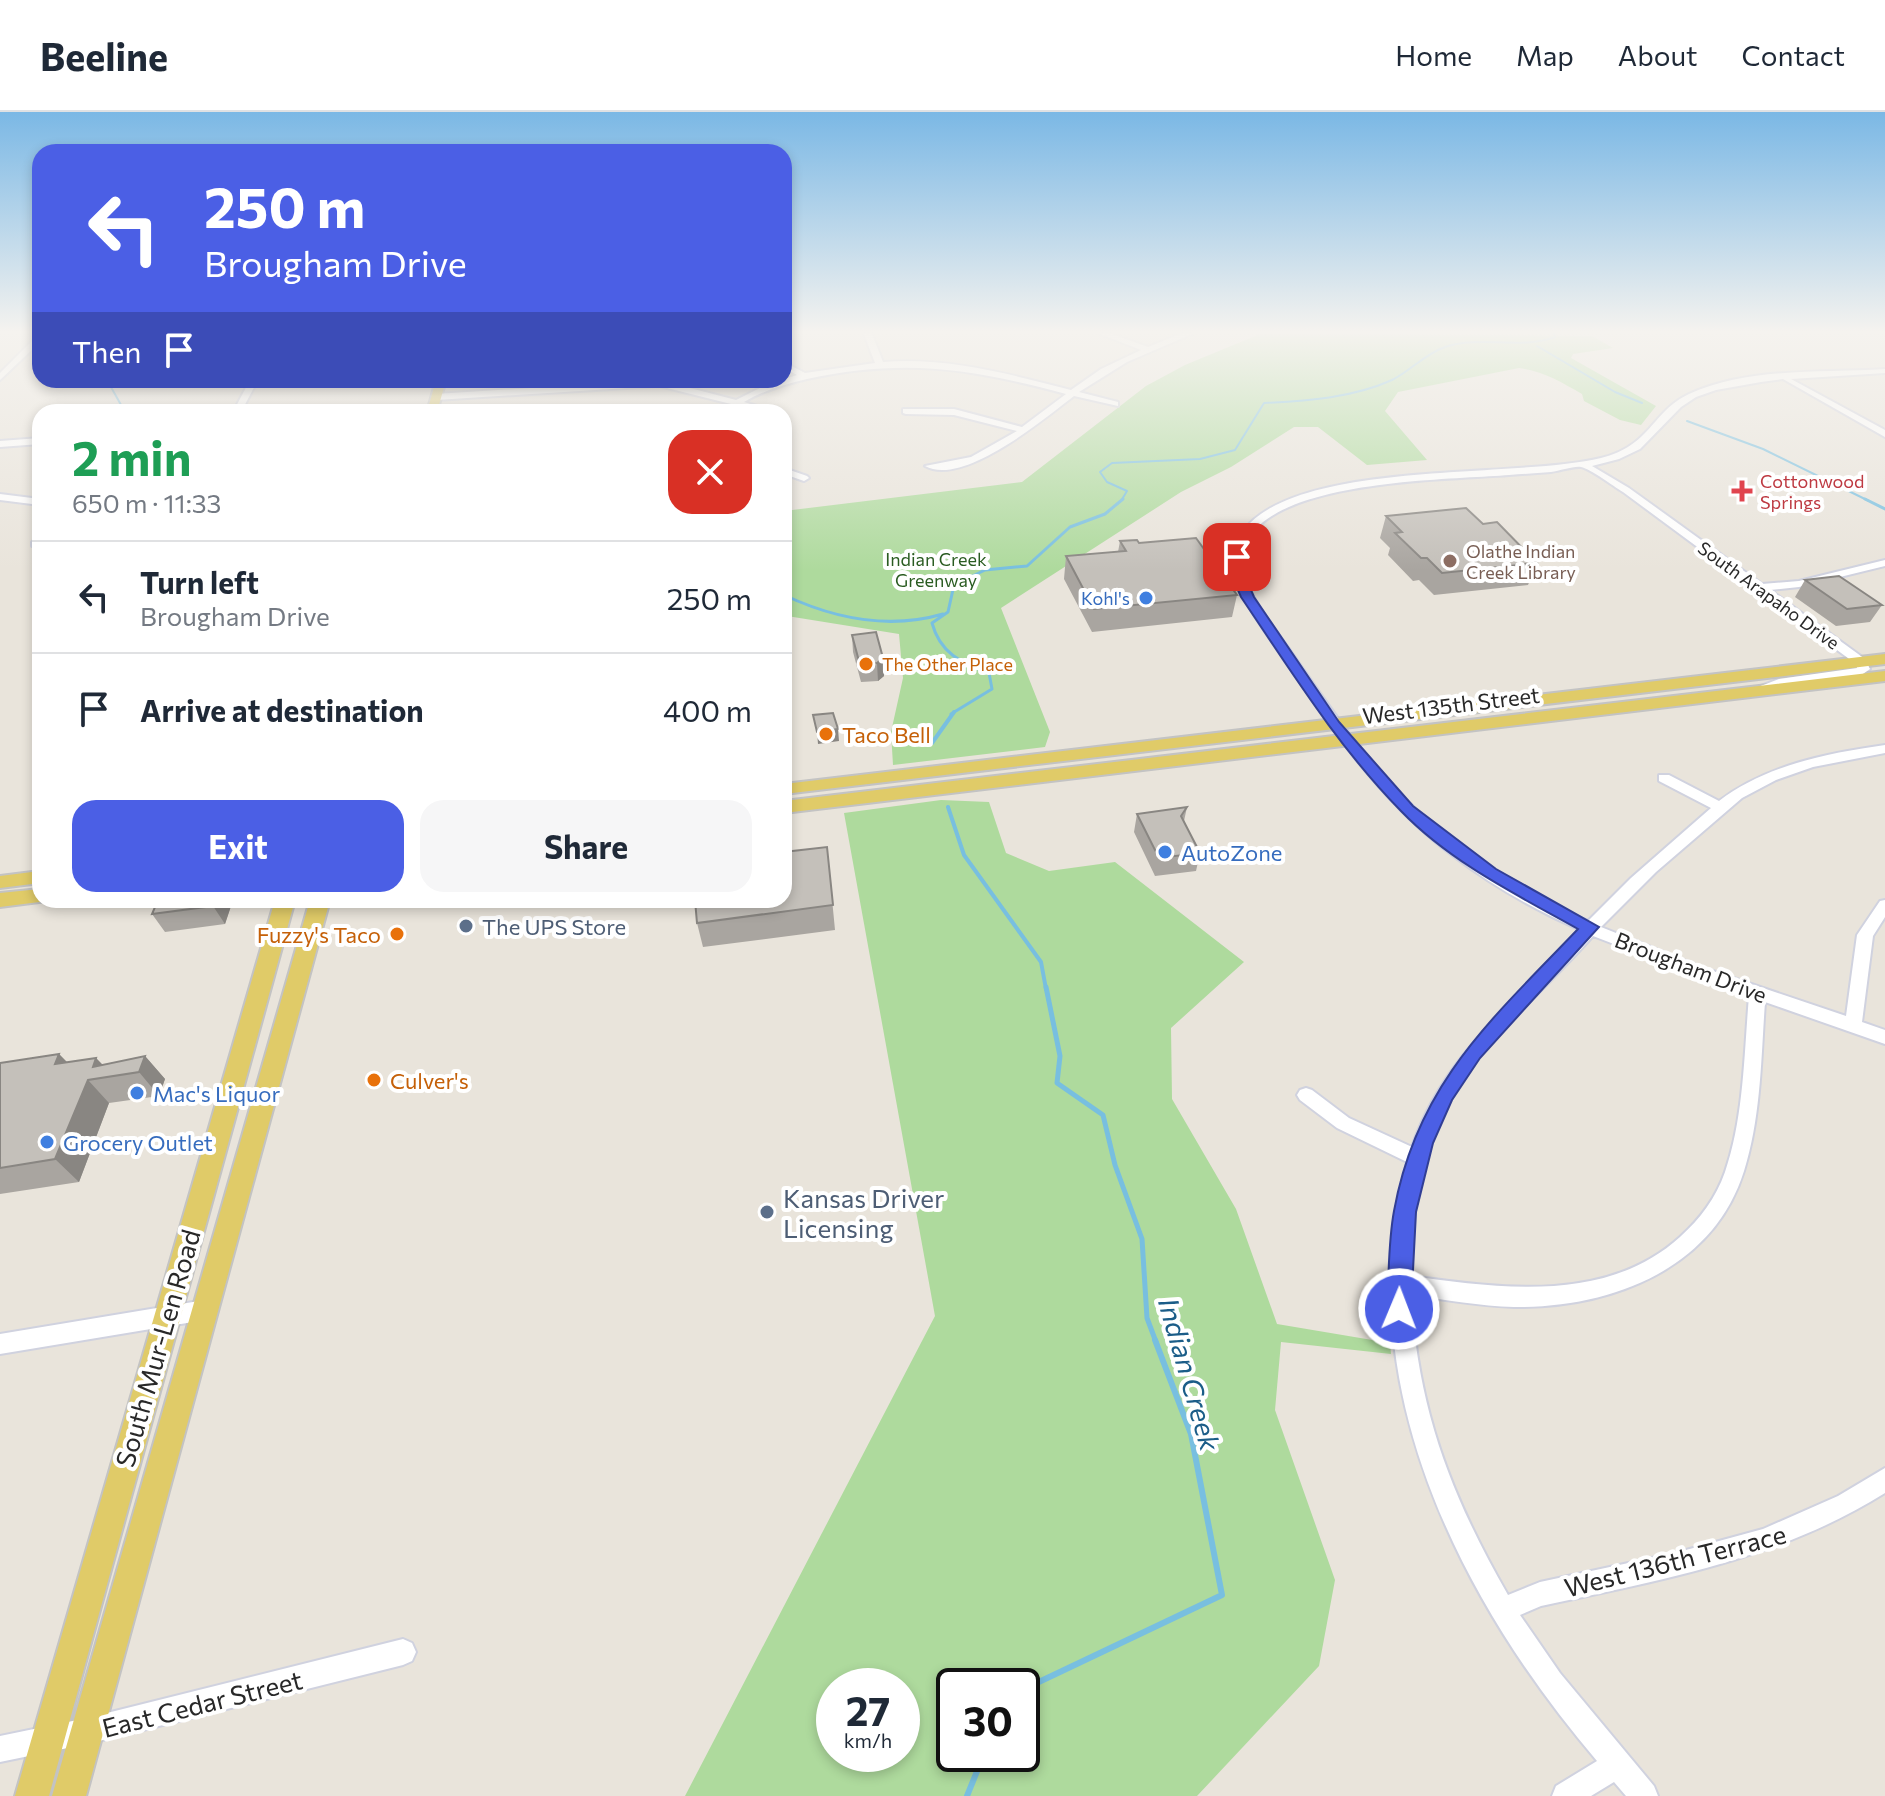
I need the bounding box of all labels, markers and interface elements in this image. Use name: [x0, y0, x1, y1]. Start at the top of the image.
text: Beeline: [40, 32, 168, 79]
text: Home: [1395, 38, 1472, 72]
text: Map: [1516, 38, 1574, 72]
text: About: [1618, 38, 1698, 72]
text: Contact: [1742, 38, 1845, 72]
text: 250 m: [204, 171, 365, 240]
icon: left: [72, 176, 176, 280]
text: Brougham Drive: [204, 240, 467, 284]
icon: arrive: [157, 328, 201, 372]
text: Then: [72, 332, 141, 369]
text: 2 min: [72, 427, 192, 486]
button: close: [668, 430, 752, 514]
place label: Cottonwood Springs: [1760, 470, 1864, 513]
marker: Cottonwood Springs: [1731, 480, 1753, 502]
text: 650 m · 11:33: [72, 487, 221, 518]
pin: [1203, 523, 1271, 591]
icon: arrive: [1215, 535, 1259, 579]
street label: South Arapaho Drive: [1694, 536, 1844, 654]
place label: Olathe Indian Creek Library: [1466, 540, 1576, 583]
park label: Indian Creek Greenway: [885, 548, 987, 591]
marker: Olathe Indian Creek Library: [1441, 552, 1459, 570]
text: Turn left: [140, 563, 259, 600]
icon: left: [72, 575, 116, 619]
text: 250 m: [667, 579, 752, 616]
place label: Kohl's: [1081, 587, 1130, 609]
marker: Kohl's: [1137, 589, 1155, 607]
text: Brougham Drive: [140, 600, 330, 631]
place label: The Other Place: [882, 653, 1013, 675]
marker: The Other Place: [857, 655, 875, 673]
street label: West 135th Street: [1361, 681, 1541, 729]
icon: arrive: [72, 687, 116, 731]
text: Arrive at destination: [140, 691, 424, 728]
text: 400 m: [663, 691, 752, 728]
place label: Taco Bell: [842, 721, 931, 748]
marker: Taco Bell: [817, 725, 835, 743]
button: Exit: [72, 800, 404, 892]
button: Share: [420, 800, 752, 892]
place label: AutoZone: [1181, 839, 1282, 866]
marker: AutoZone: [1156, 843, 1174, 861]
place label: The UPS Store: [482, 913, 626, 940]
marker: The UPS Store: [457, 917, 475, 935]
place label: Fuzzy's Taco: [257, 921, 381, 948]
marker: Fuzzy's Taco: [388, 925, 406, 943]
street label: Brougham Drive: [1611, 926, 1771, 1008]
place label: Culver's: [390, 1067, 469, 1094]
marker: Culver's: [365, 1071, 383, 1089]
place label: Mac's Liquor: [153, 1080, 280, 1107]
marker: Mac's Liquor: [128, 1084, 146, 1102]
place label: Grocery Outlet: [63, 1129, 213, 1156]
marker: Grocery Outlet: [38, 1133, 56, 1151]
place label: Kansas Driver Licensing: [783, 1182, 944, 1243]
marker: Kansas Driver Licensing: [758, 1203, 776, 1221]
street label: South Mur-Len Road: [108, 1226, 206, 1470]
position arrow: [1357, 1267, 1441, 1351]
water label: Indian Creek: [1152, 1293, 1228, 1455]
street label: West 136th Terrace: [1561, 1517, 1789, 1603]
street label: East Cedar Street: [99, 1663, 305, 1743]
speed limit sign: 30: [936, 1668, 1040, 1772]
text: 27: [846, 1685, 890, 1734]
text: km/h: [844, 1728, 892, 1752]

